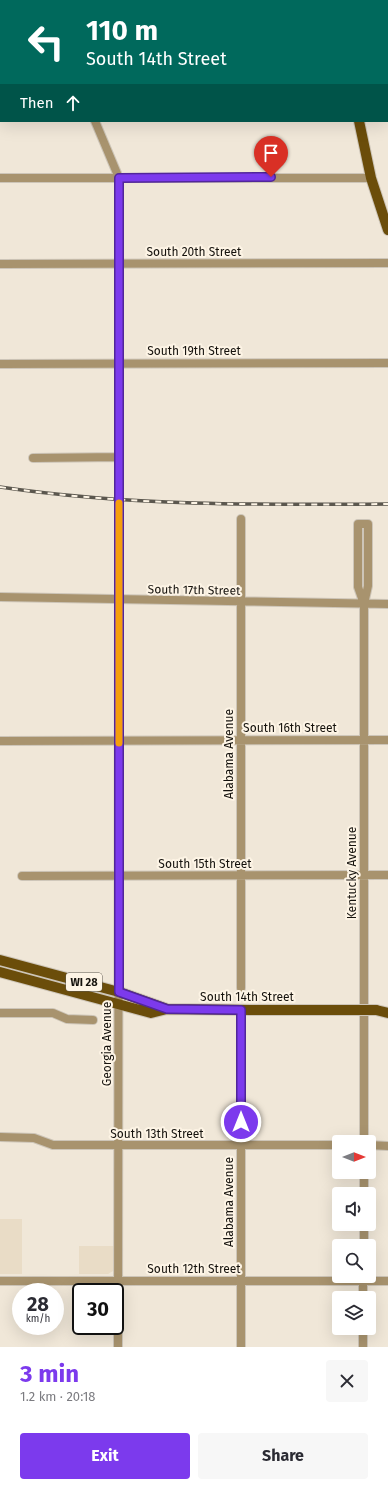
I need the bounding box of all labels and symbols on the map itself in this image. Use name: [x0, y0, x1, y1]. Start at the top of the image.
pin: [254, 136, 288, 177]
street label: South 20th Street: [147, 245, 242, 259]
street label: South 19th Street: [147, 344, 241, 358]
street label: South 17th Street: [148, 582, 241, 598]
street label: Alabama Avenue: [222, 709, 236, 799]
street label: South 16th Street: [243, 721, 338, 735]
street label: Kentucky Avenue: [345, 827, 359, 919]
street label: South 15th Street: [158, 857, 252, 871]
road number: WI 28: [66, 973, 102, 991]
street label: South 14th Street: [200, 990, 295, 1004]
street label: Georgia Avenue: [100, 1002, 114, 1086]
position arrow: [220, 1101, 262, 1143]
street label: South 13th Street: [110, 1127, 204, 1141]
north arrow: [332, 1135, 376, 1179]
street label: Alabama Avenue: [222, 1157, 236, 1247]
street label: South 12th Street: [147, 1262, 241, 1276]
speed limit sign: 30: [72, 1283, 124, 1335]

